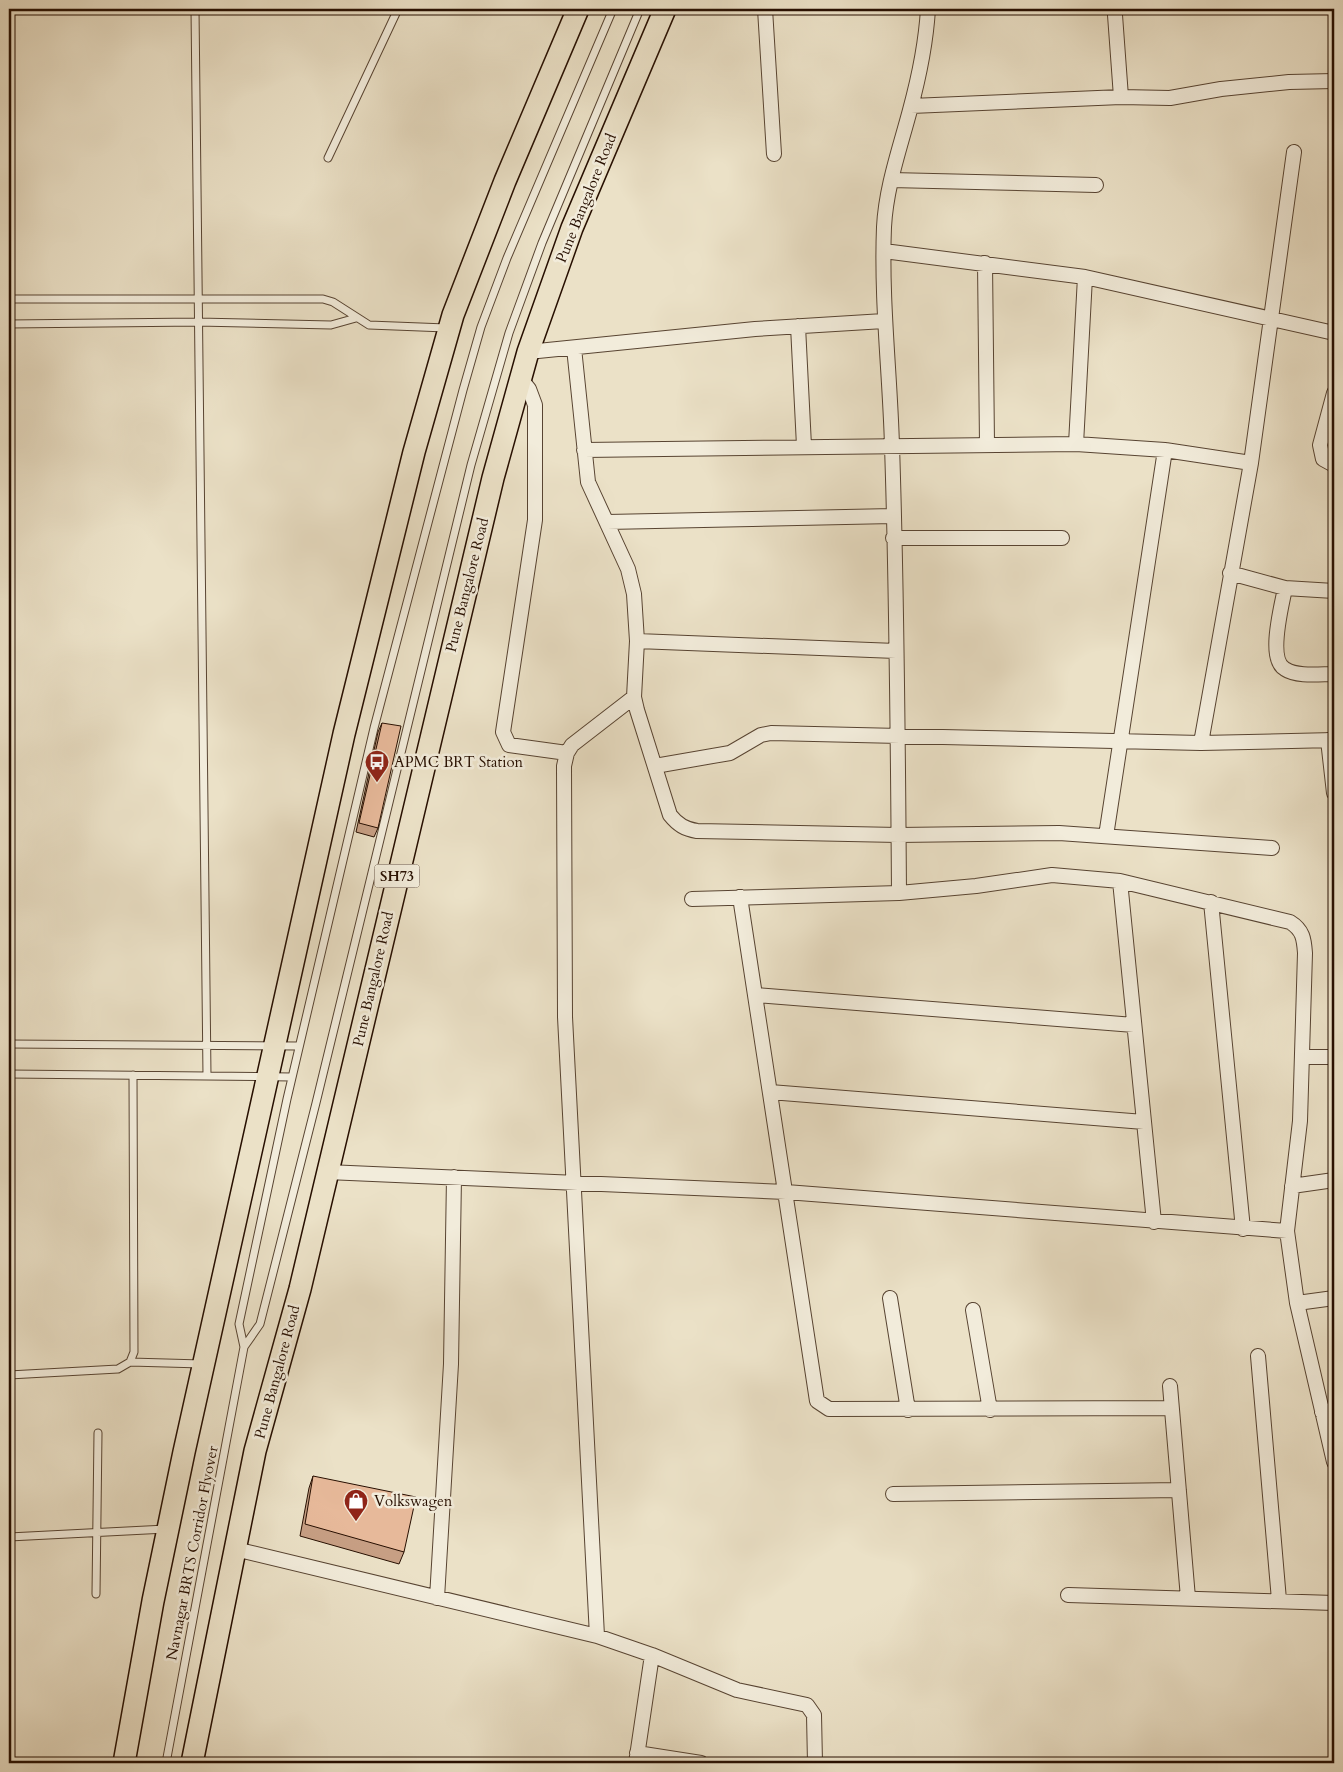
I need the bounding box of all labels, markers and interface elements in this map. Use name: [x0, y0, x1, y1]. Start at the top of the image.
street label: Pune Bangalore Road: [551, 130, 621, 266]
street label: Pune Bangalore Road: [441, 516, 493, 654]
bus stop icon: APMC BRT Station: [364, 749, 390, 783]
place label: APMC BRT Station: [394, 752, 524, 772]
road number: SH73: [374, 864, 420, 888]
street label: Pune Bangalore Road: [348, 910, 398, 1048]
street label: Pune Bangalore Road: [250, 1303, 304, 1441]
street label: Navnagar BRTS Corridor Flyover: [161, 1444, 223, 1662]
shop icon: Volkswagen: [343, 1488, 369, 1522]
place label: Volkswagen: [374, 1491, 453, 1511]

